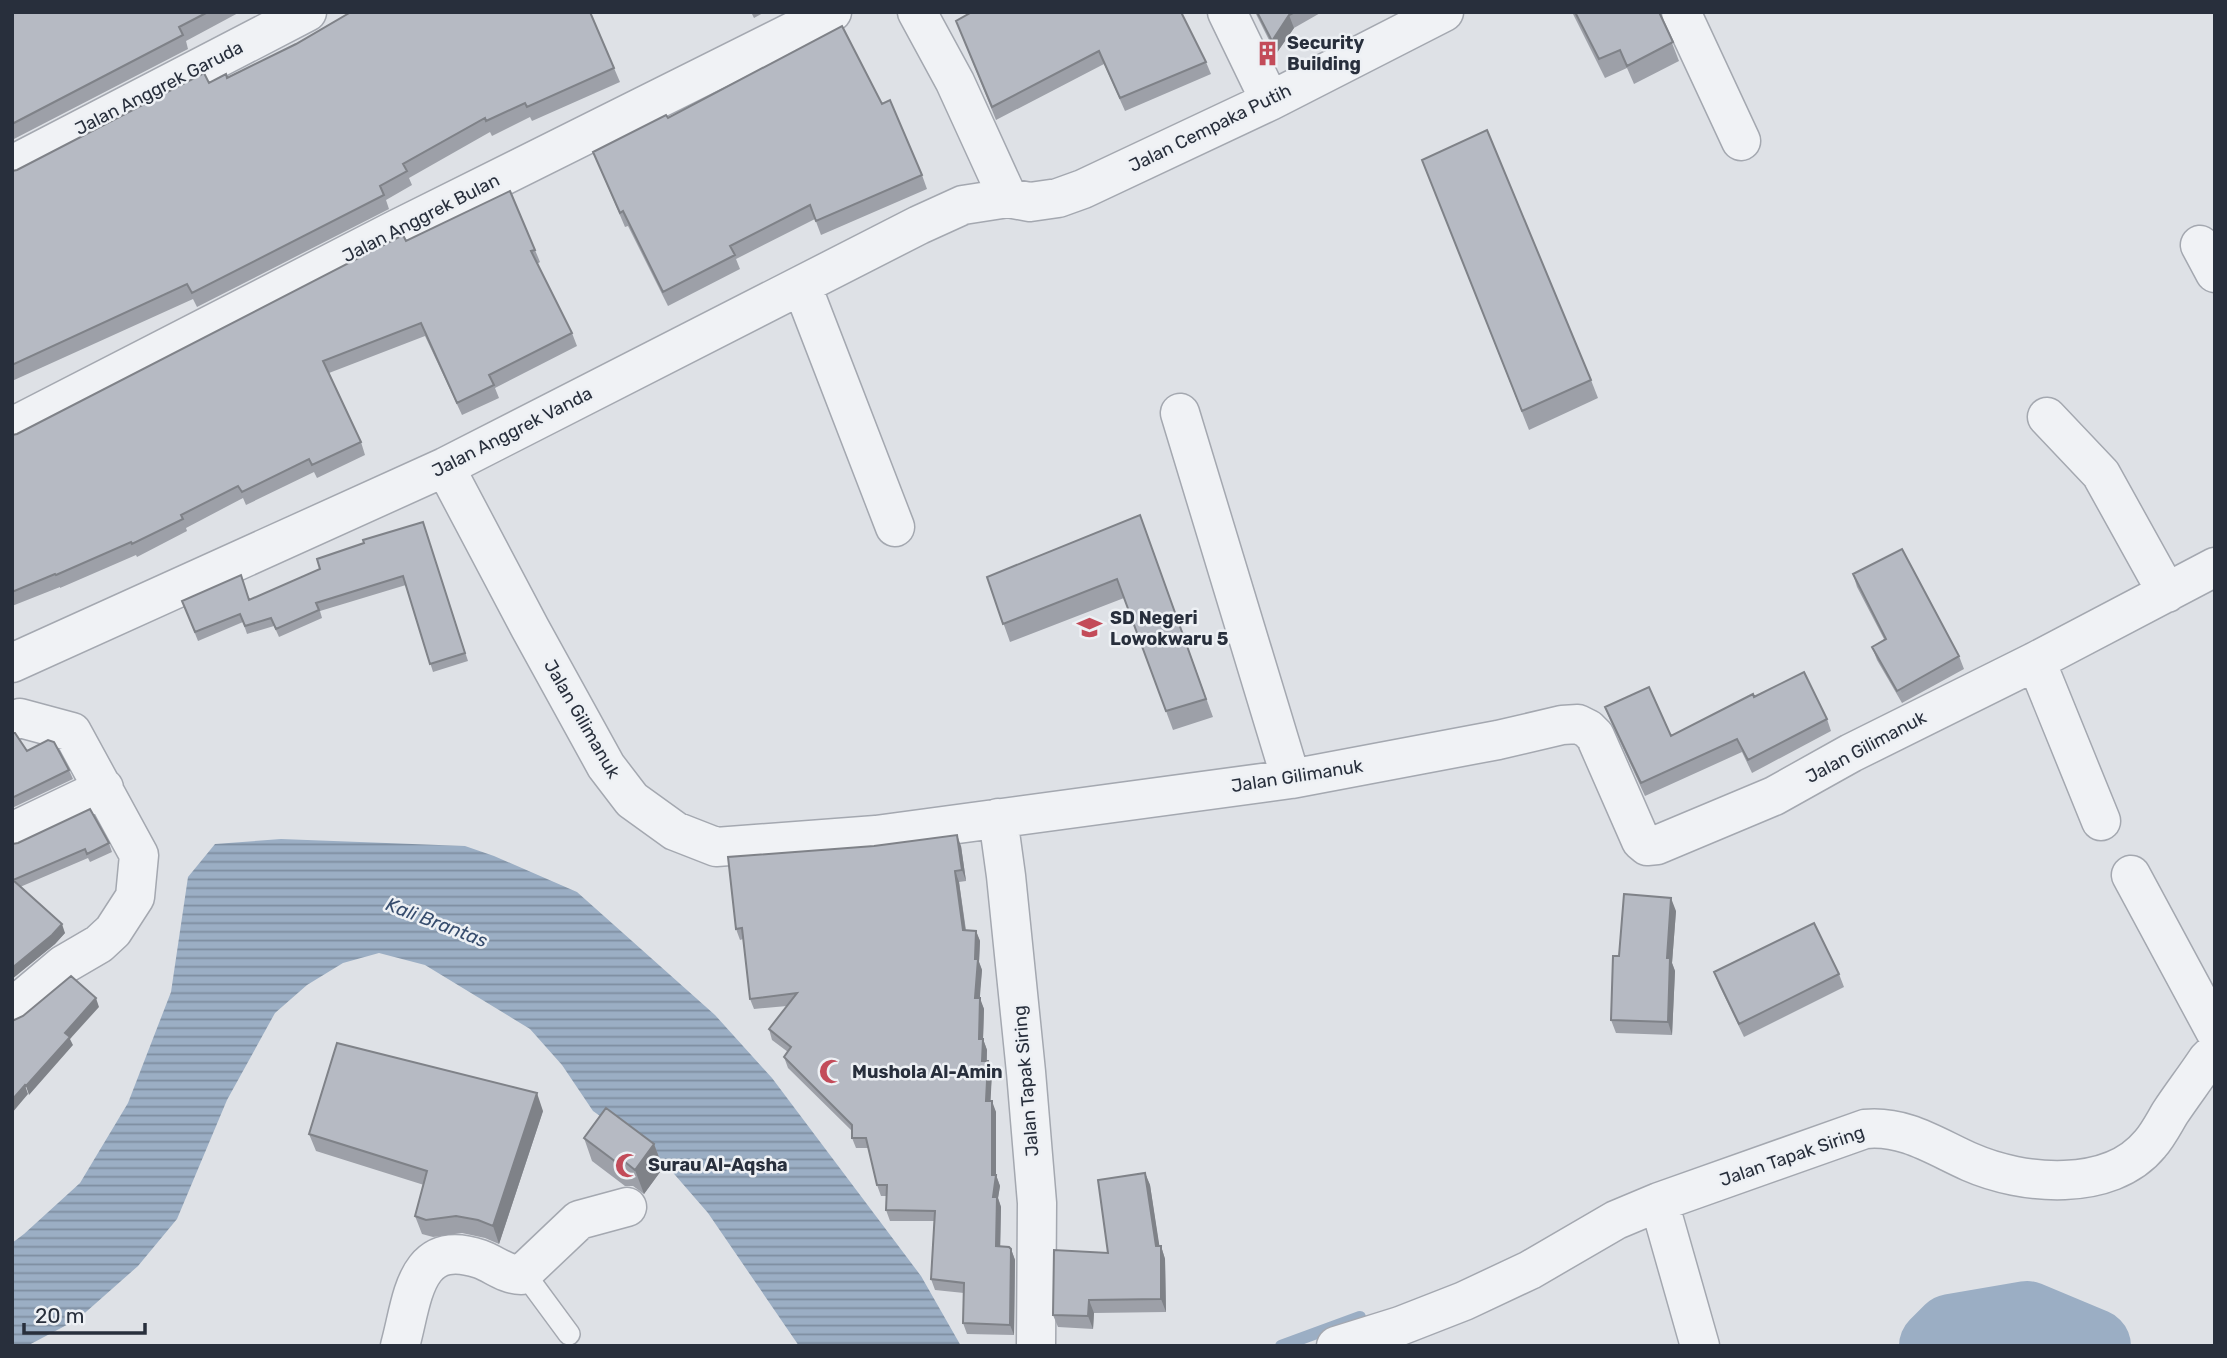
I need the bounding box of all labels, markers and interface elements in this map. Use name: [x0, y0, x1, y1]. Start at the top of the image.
place label: Security Building: [1287, 32, 1365, 75]
street label: Jalan Anggrek Garuda: [71, 36, 247, 140]
building icon: Security Building: [1253, 39, 1281, 67]
street label: Jalan Cempaka Putih: [1125, 79, 1295, 177]
street label: Jalan Anggrek Bulan: [339, 169, 503, 267]
street label: Jalan Anggrek Vanda: [428, 382, 596, 482]
place label: SD Negeri Lowokwaru 5: [1110, 607, 1228, 650]
school or university icon: SD Negeri Lowokwaru 5: [1076, 614, 1104, 642]
street label: Jalan Gilimanuk: [539, 656, 625, 783]
street label: Jalan Gilimanuk: [1802, 706, 1931, 788]
street label: Jalan Gilimanuk: [1229, 755, 1365, 797]
water label: Kali Brantas: [383, 893, 491, 952]
street label: Jalan Tapak Siring: [1008, 1004, 1044, 1158]
mosque icon: Mushola Al-Amin: [818, 1058, 846, 1086]
place label: Mushola Al-Amin: [852, 1061, 1003, 1083]
street label: Jalan Tapak Siring: [1717, 1121, 1867, 1191]
mosque icon: Surau Al-Aqsha: [614, 1151, 642, 1179]
place label: Surau Al-Aqsha: [648, 1154, 788, 1176]
scale bar: [24, 1292, 145, 1336]
text: 20 m: [35, 1303, 84, 1328]

